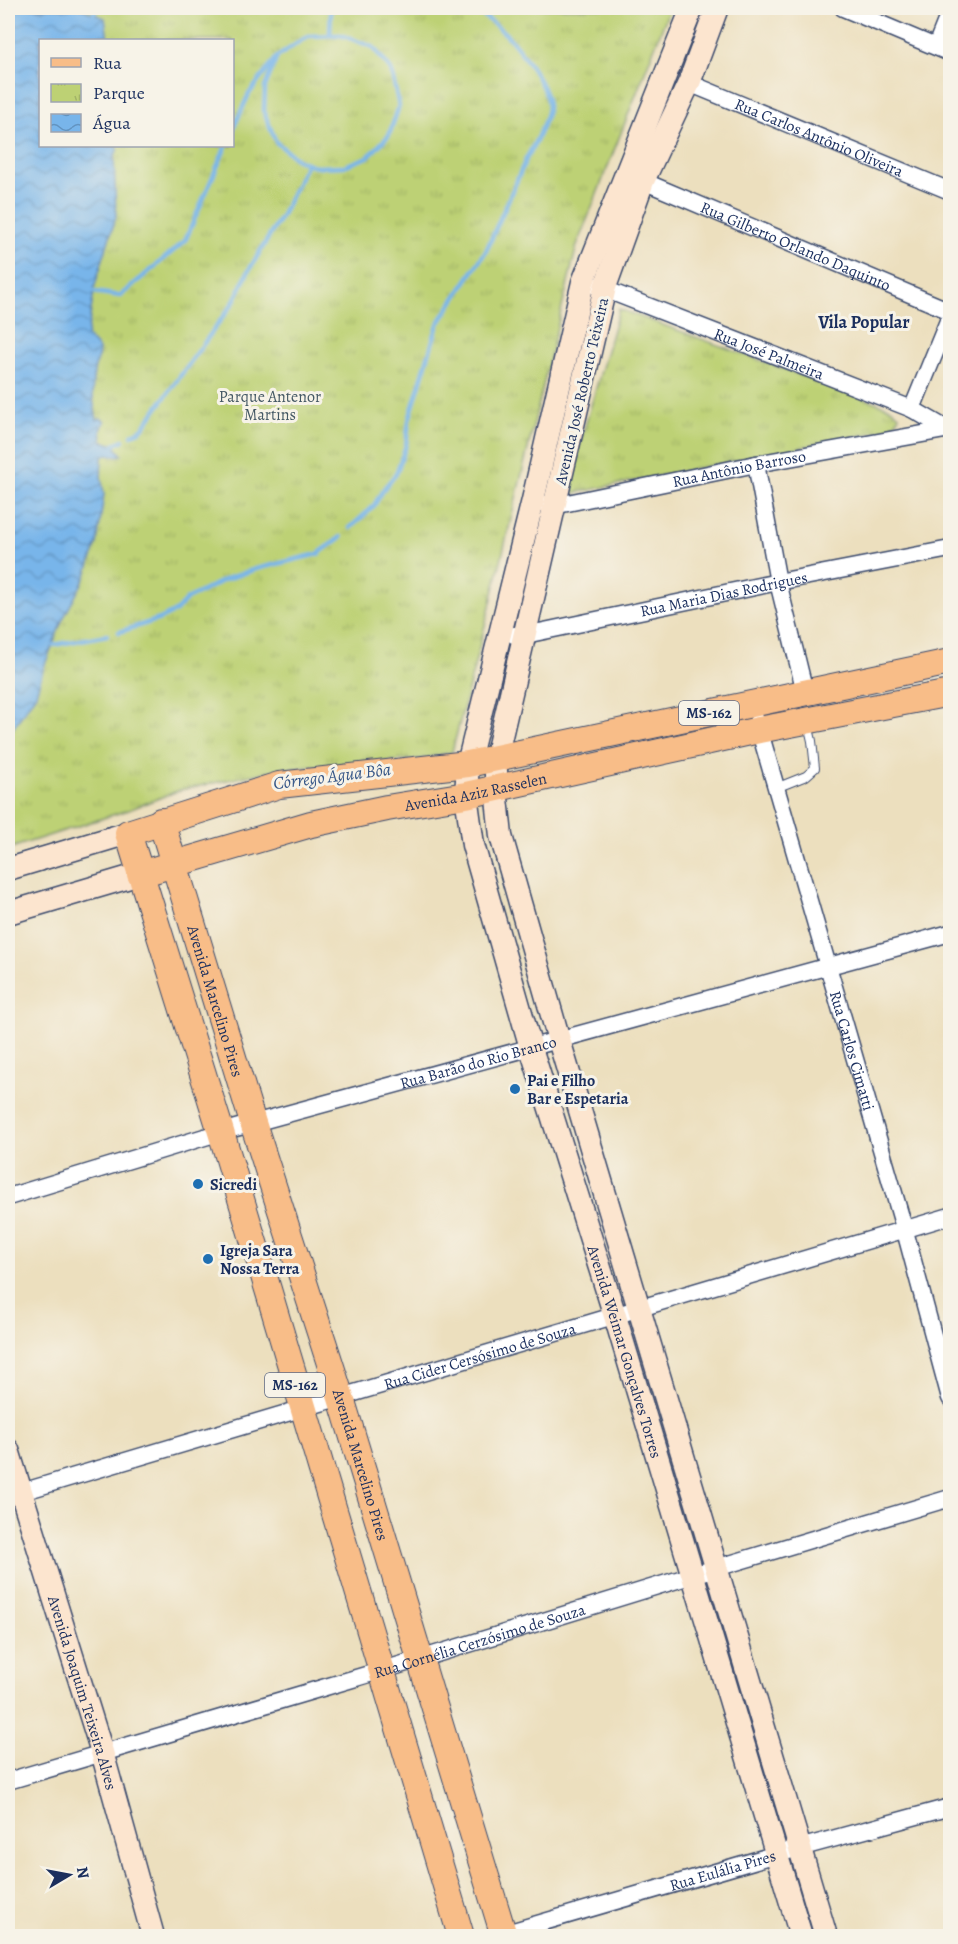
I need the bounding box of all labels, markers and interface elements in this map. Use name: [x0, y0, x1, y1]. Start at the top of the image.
legend: [39, 39, 234, 147]
text: Rua: [93, 51, 122, 75]
text: Parque: [93, 81, 145, 105]
street label: Rua Carlos Antônio Oliveira: [731, 93, 907, 183]
text: Água: [92, 111, 131, 135]
street label: Rua Gilberto Orlando Daquinto: [697, 197, 894, 297]
street label: Avenida José Roberto Teixeira: [549, 295, 614, 488]
district label: Vila Popular: [817, 310, 910, 334]
street label: Rua José Palmeira: [711, 323, 827, 386]
park label: Parque Antenor Martins: [219, 386, 321, 426]
street label: Rua Antônio Barroso: [670, 445, 808, 493]
street label: Rua Maria Dias Rodrigues: [638, 567, 809, 623]
road number: MS-162: [679, 701, 739, 725]
water label: Córrego Água Bôa: [272, 757, 392, 795]
street label: Avenida Aziz Rasselen: [402, 767, 549, 817]
street label: Avenida Marcelino Pires: [181, 922, 248, 1080]
street label: Rua Carlos Cimatti: [824, 988, 879, 1113]
street label: Rua Barão do Rio Branco: [397, 1031, 559, 1095]
place label: Pai e Filho Bar e Espetaria: [527, 1070, 629, 1110]
marker: Pai e Filho Bar e Espetaria: [508, 1082, 522, 1096]
place label: Sicredi: [210, 1174, 257, 1196]
marker: Sicredi: [191, 1177, 205, 1191]
place label: Igreja Sara Nossa Terra: [220, 1240, 300, 1280]
street label: Avenida Weimar Gonçalves Torres: [581, 1242, 667, 1461]
marker: Igreja Sara Nossa Terra: [201, 1252, 215, 1266]
street label: Rua Cider Cersósimo de Souza: [381, 1318, 579, 1396]
road number: MS-162: [265, 1373, 325, 1397]
street label: Avenida Marcelino Pires: [327, 1385, 394, 1543]
street label: Avenida Joaquim Teixeira Alves: [42, 1592, 122, 1793]
street label: Rua Cornélia Cerzósimo de Souza: [372, 1599, 589, 1684]
north arrow: [39, 1845, 99, 1905]
street label: Rua Eulália Pires: [667, 1845, 779, 1897]
text: N: [71, 1865, 95, 1881]

